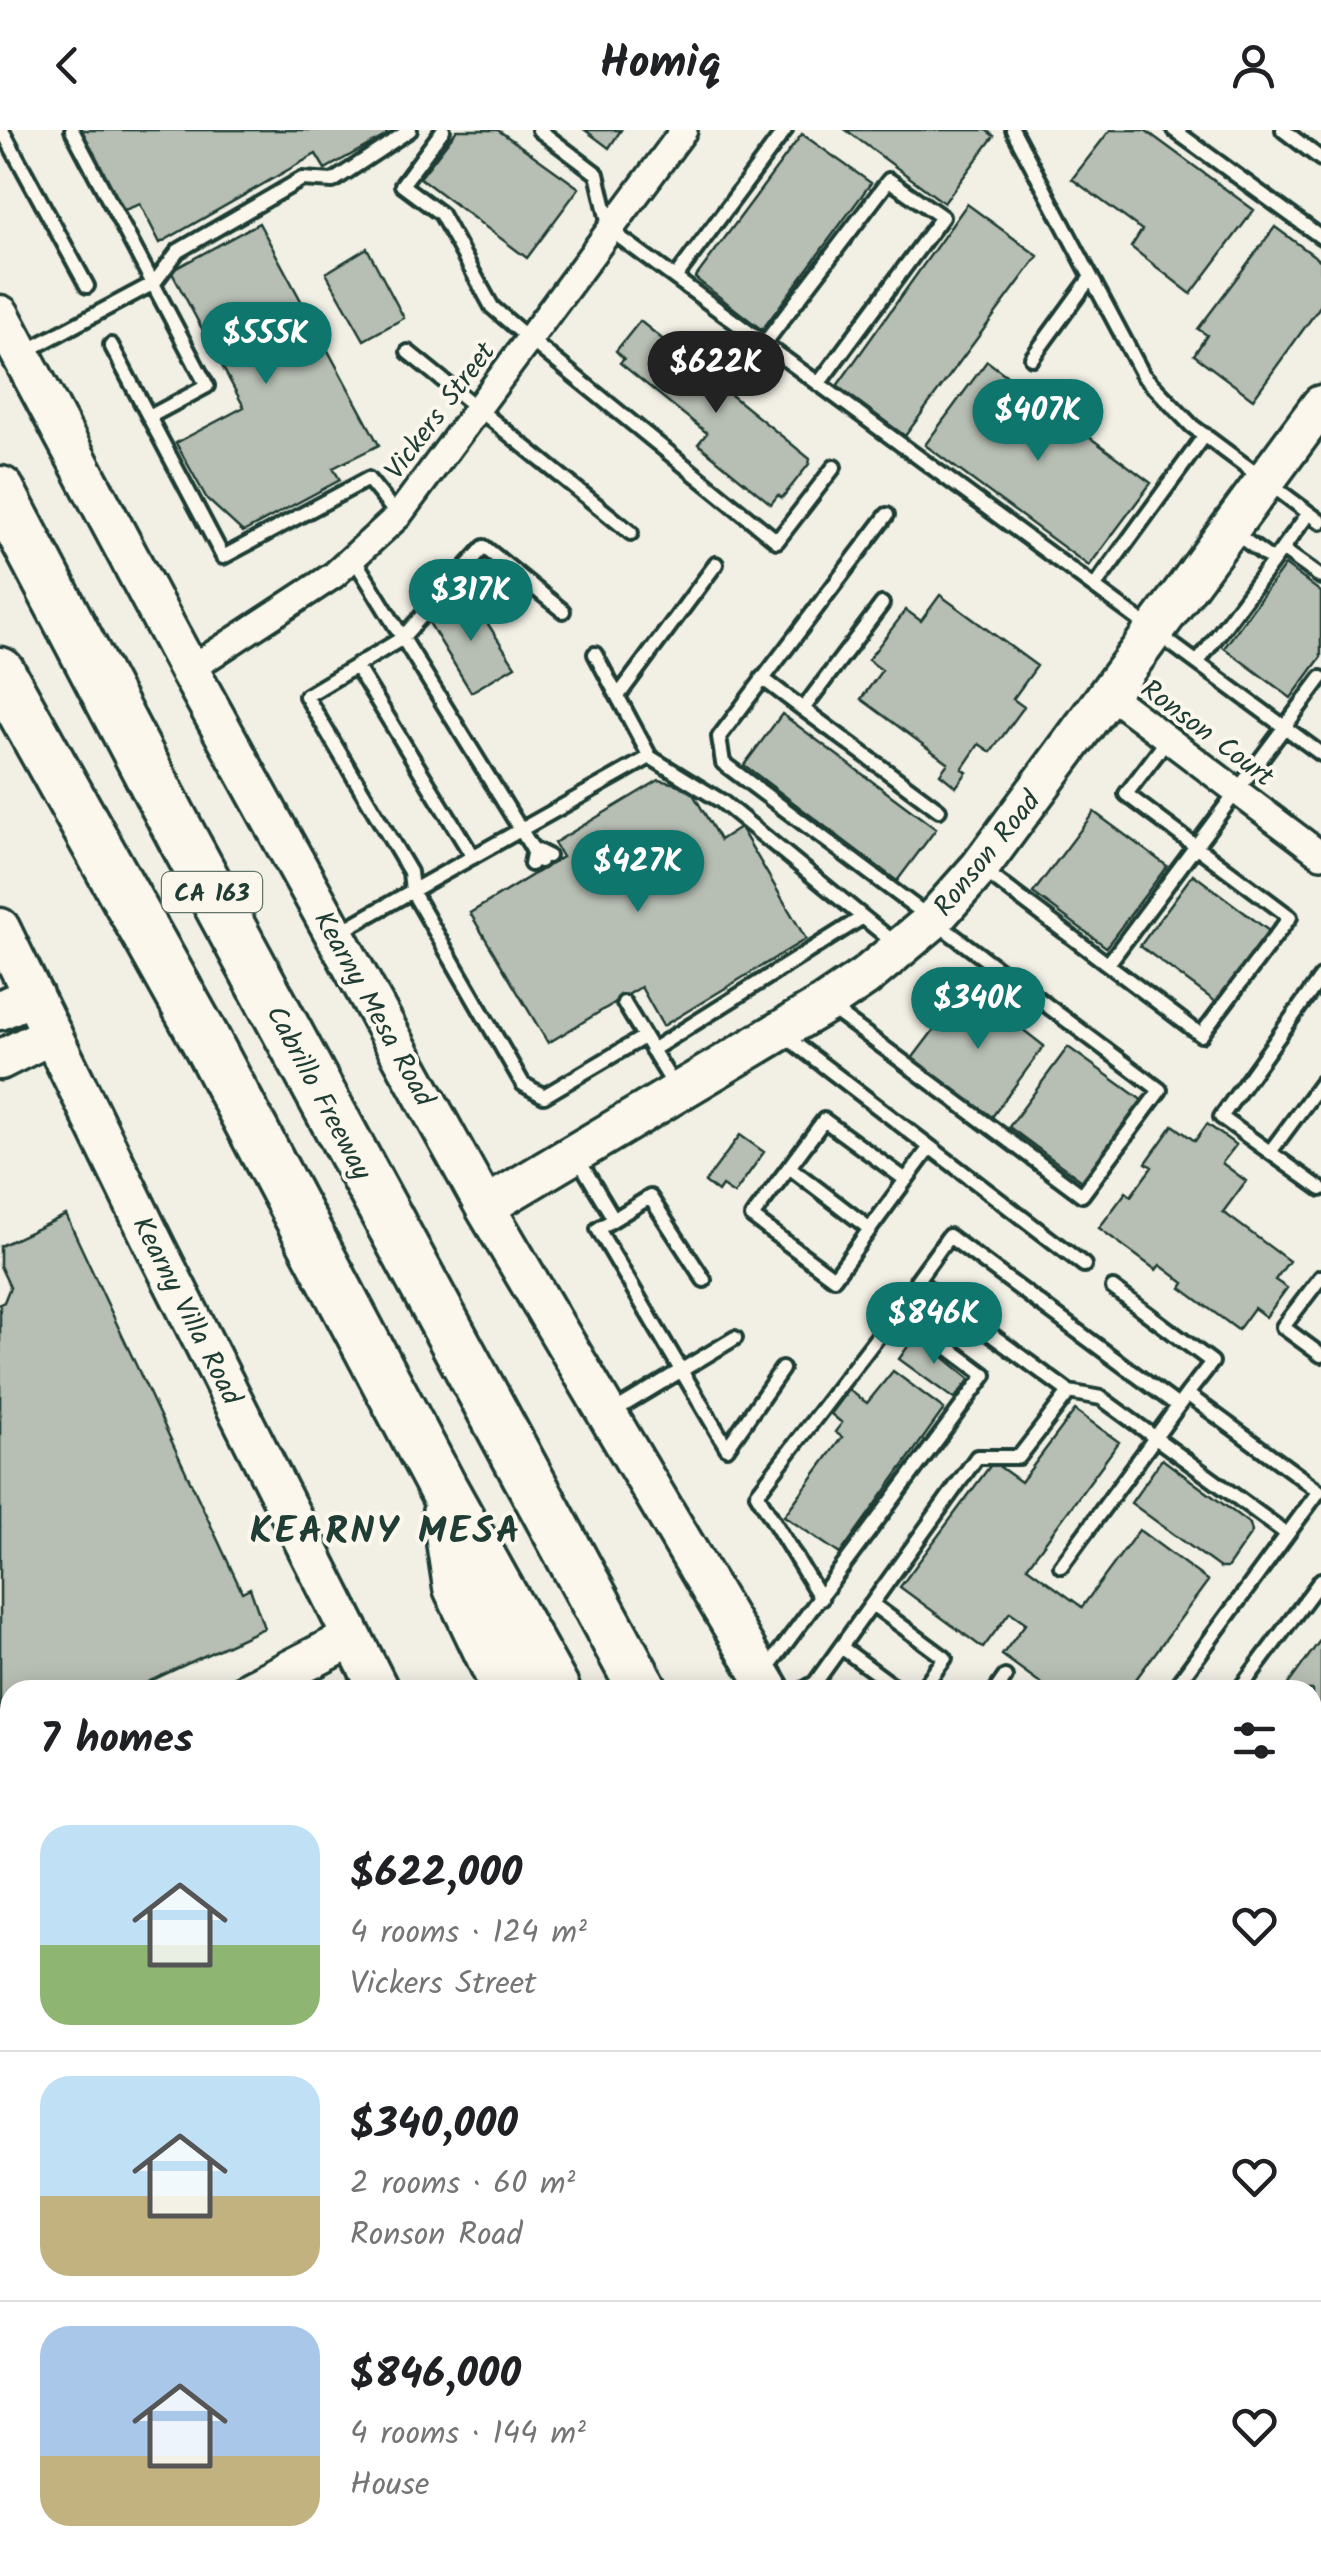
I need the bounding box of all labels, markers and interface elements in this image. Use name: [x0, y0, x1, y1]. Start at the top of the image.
text: Homiq: [600, 29, 721, 101]
icon: back: [40, 38, 95, 93]
icon: person: [1226, 38, 1281, 93]
pin: $555K: [196, 302, 336, 387]
text: $555K: [223, 309, 309, 360]
pin: $622K: [646, 331, 786, 416]
street label: Vickers Street: [374, 332, 509, 490]
text: $622K: [670, 338, 762, 389]
pin: $407K: [968, 379, 1108, 464]
text: $407K: [994, 386, 1082, 437]
pin: $317K: [401, 559, 541, 644]
text: $317K: [431, 566, 511, 617]
street label: Ronson Court: [1130, 669, 1284, 800]
street label: Ronson Road: [923, 781, 1054, 927]
pin: $427K: [568, 830, 708, 915]
text: $427K: [593, 837, 683, 888]
road number: CA 163: [162, 872, 262, 912]
street label: Kearny Mesa Road: [300, 903, 446, 1116]
pin: $340K: [908, 967, 1048, 1052]
text: $340K: [933, 974, 1023, 1025]
street label: Cabrillo Freeway: [253, 998, 383, 1189]
street label: Kearny Villa Road: [119, 1209, 253, 1414]
pin: $846K: [864, 1282, 1004, 1367]
text: $846K: [888, 1289, 980, 1340]
district label: KEARNY MESA: [250, 1503, 522, 1563]
text: 7 homes: [40, 1707, 193, 1774]
icon: filters: [1227, 1713, 1282, 1768]
text: $622,000: [350, 1841, 522, 1908]
icon: home: [120, 1865, 240, 1985]
icon: heart: [1227, 1898, 1282, 1953]
text: 4 rooms · 124 m²: [350, 1908, 587, 1959]
text: Vickers Street: [350, 1959, 537, 2010]
text: $340,000: [350, 2092, 518, 2159]
icon: home: [120, 2116, 240, 2236]
icon: heart: [1227, 2149, 1282, 2204]
text: 2 rooms · 60 m²: [350, 2159, 575, 2210]
text: Ronson Road: [350, 2210, 522, 2261]
text: $846,000: [350, 2342, 521, 2409]
icon: home: [120, 2366, 240, 2486]
icon: heart: [1227, 2399, 1282, 2454]
text: 4 rooms · 144 m²: [350, 2409, 586, 2460]
text: House: [350, 2460, 429, 2511]

